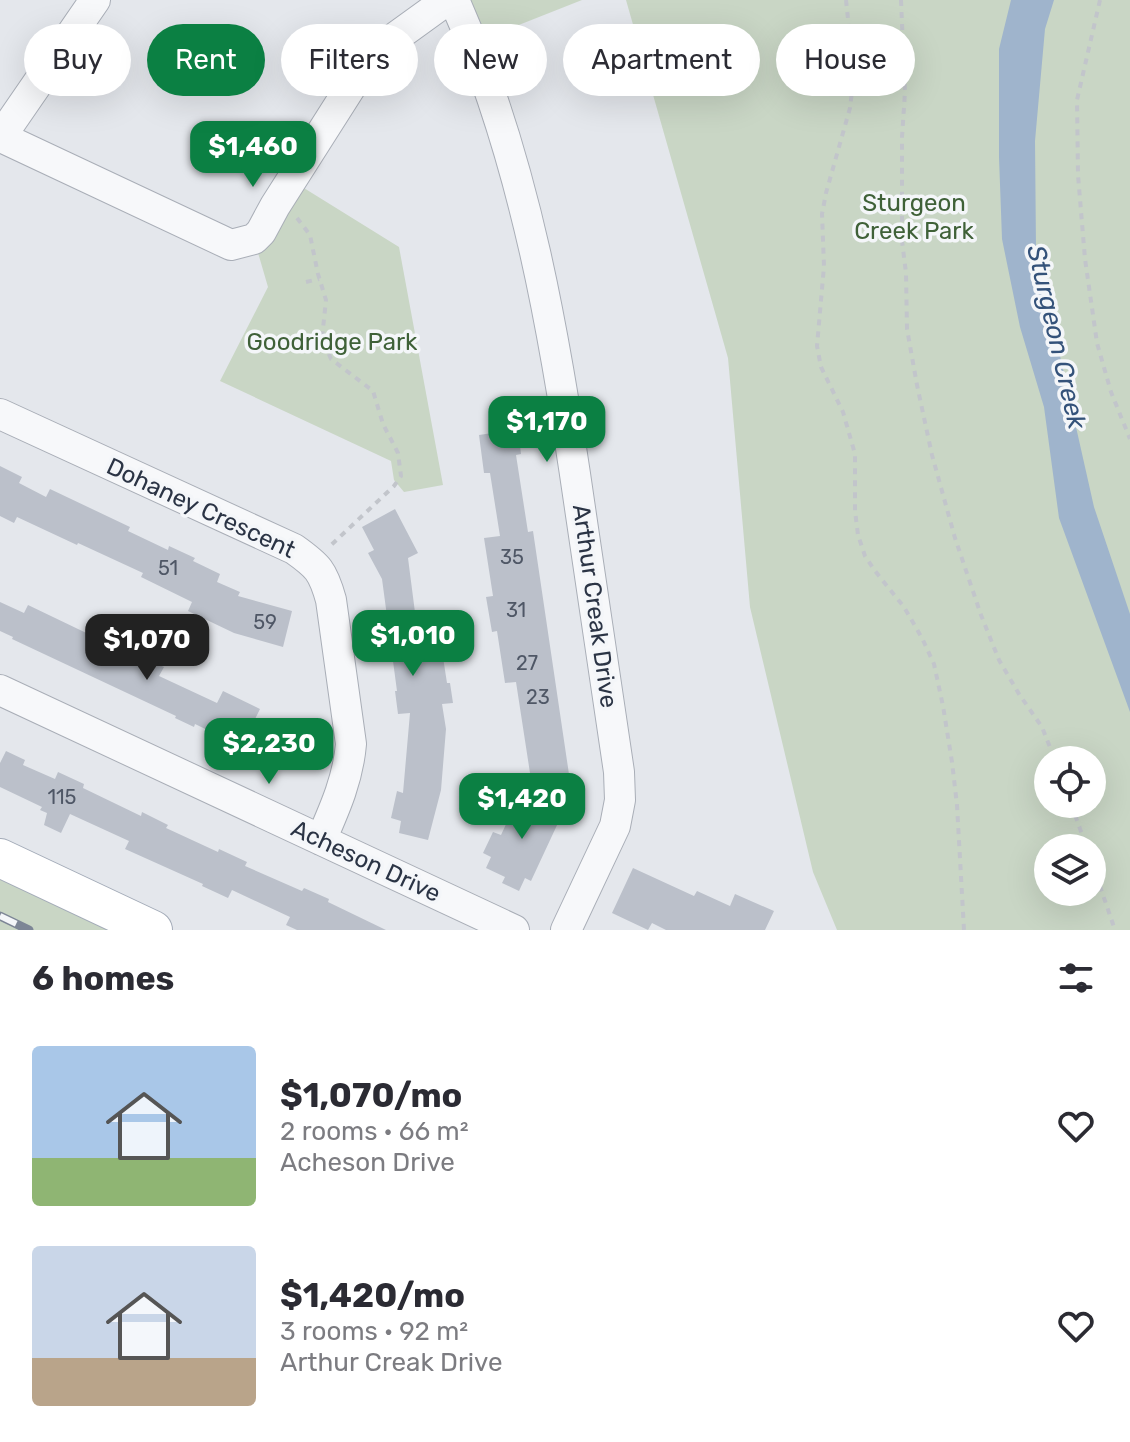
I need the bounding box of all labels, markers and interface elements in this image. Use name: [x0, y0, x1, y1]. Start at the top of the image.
chip: Buy: [24, 24, 131, 96]
chip: Rent: [147, 24, 265, 96]
chip: Filters: [281, 24, 418, 96]
chip: New: [434, 24, 547, 96]
chip: Apartment: [563, 24, 760, 96]
chip: House: [776, 24, 915, 96]
pin: $1,460: [188, 121, 318, 189]
text: $1,460: [208, 131, 298, 162]
park label: Sturgeon Creek Park: [854, 189, 974, 245]
water label: Sturgeon Creek: [1020, 242, 1093, 433]
park label: Goodridge Park: [247, 328, 418, 356]
pin: $1,170: [482, 396, 612, 464]
text: $1,170: [506, 406, 588, 437]
street label: Dohaney Crescent: [102, 452, 300, 564]
street label: Arthur Creak Drive: [567, 502, 623, 710]
house number: 35: [500, 545, 524, 569]
house number: 51: [158, 556, 178, 580]
house number: 31: [506, 598, 526, 622]
house number: 59: [253, 610, 277, 634]
pin: $1,010: [348, 610, 478, 678]
pin: $1,070: [82, 614, 212, 682]
text: $1,010: [370, 620, 456, 651]
text: $1,070: [103, 624, 191, 655]
house number: 27: [516, 651, 538, 675]
house number: 23: [526, 685, 550, 709]
pin: $2,230: [204, 718, 334, 786]
text: $2,230: [222, 728, 316, 759]
map controls: [1034, 746, 1106, 906]
button: locate: [1034, 746, 1106, 818]
pin: $1,420: [457, 773, 587, 841]
text: $1,420: [477, 783, 567, 814]
house number: 115: [48, 785, 77, 809]
street label: Acheson Drive: [287, 814, 445, 908]
button: layers: [1034, 834, 1106, 906]
icon: filters: [1054, 956, 1098, 1000]
text: 6 homes: [32, 958, 174, 999]
text: $1,070/mo: [280, 1075, 462, 1116]
icon: home: [96, 1078, 192, 1174]
icon: heart: [1054, 1104, 1098, 1148]
text: 2 rooms · 66 m²: [280, 1116, 469, 1147]
text: Acheson Drive: [280, 1147, 455, 1178]
text: $1,420/mo: [280, 1275, 465, 1316]
icon: home: [96, 1278, 192, 1374]
icon: heart: [1054, 1304, 1098, 1348]
text: 3 rooms · 92 m²: [280, 1316, 468, 1347]
text: Arthur Creak Drive: [280, 1347, 503, 1378]

